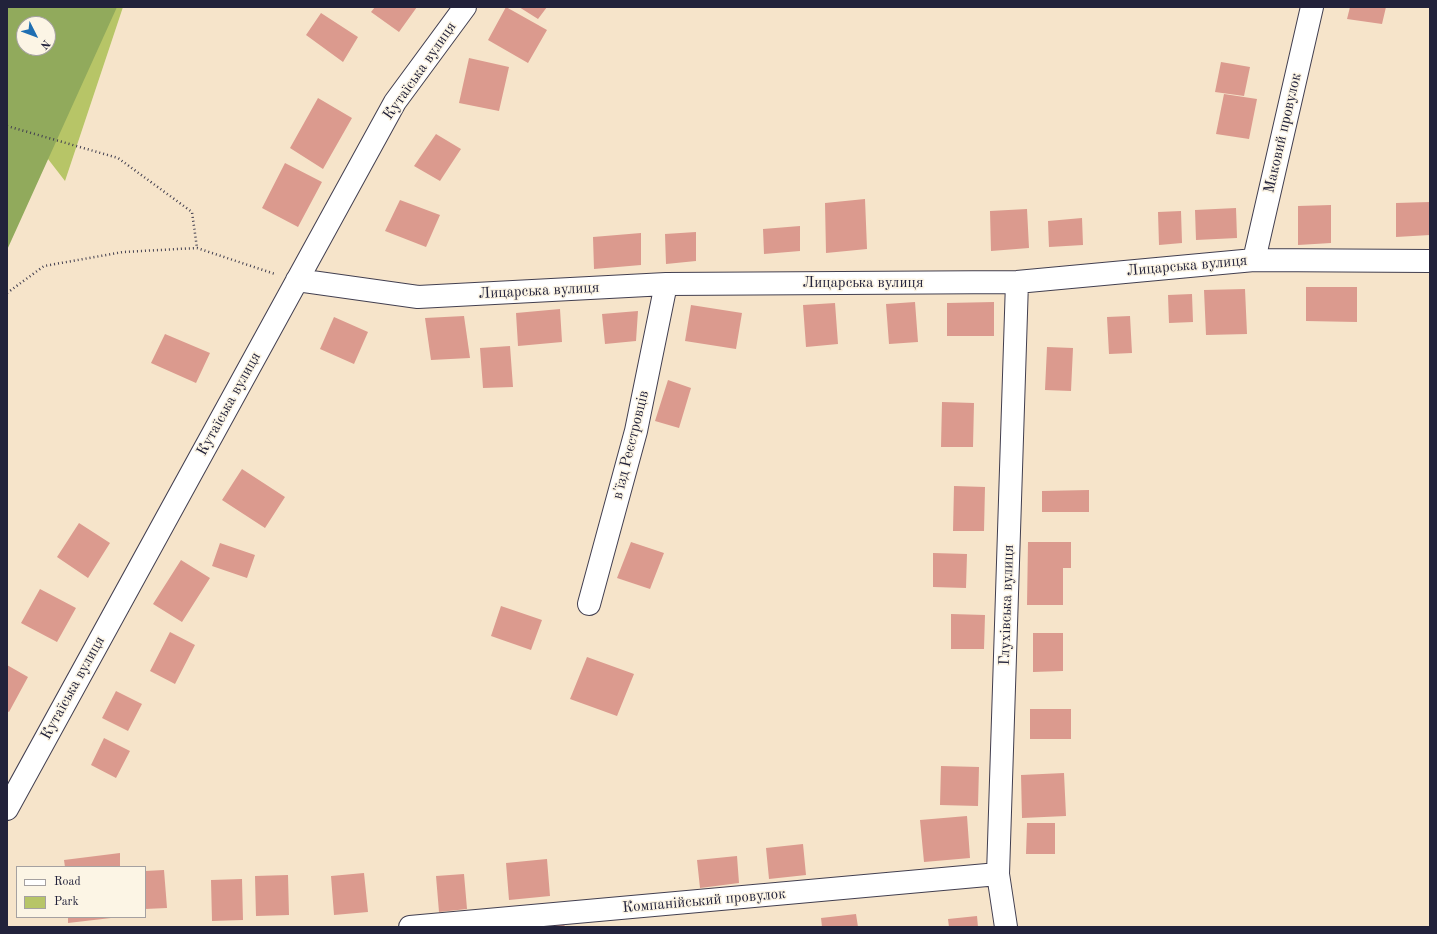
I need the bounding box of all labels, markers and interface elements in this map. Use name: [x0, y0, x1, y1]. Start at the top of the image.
north arrow: [16, 16, 56, 56]
street label: Кутаїська вулиця: [380, 19, 460, 123]
text: N: [38, 37, 51, 50]
street label: Маковий провулок: [1260, 71, 1306, 195]
street label: Лицарська вулиця: [1126, 252, 1248, 280]
street label: Лицарська вулиця: [803, 274, 923, 292]
street label: Лицарська вулиця: [478, 279, 600, 303]
street label: Кутаїська вулиця: [193, 349, 265, 459]
street label: в'їзд Реєстровців: [609, 389, 653, 501]
street label: Глухівська вулиця: [996, 544, 1018, 666]
street label: Кутаїська вулиця: [37, 633, 109, 743]
legend: [16, 866, 146, 918]
text: Road: [54, 876, 81, 888]
street label: Компанійський провулок: [622, 885, 786, 917]
text: Park: [54, 896, 79, 908]

